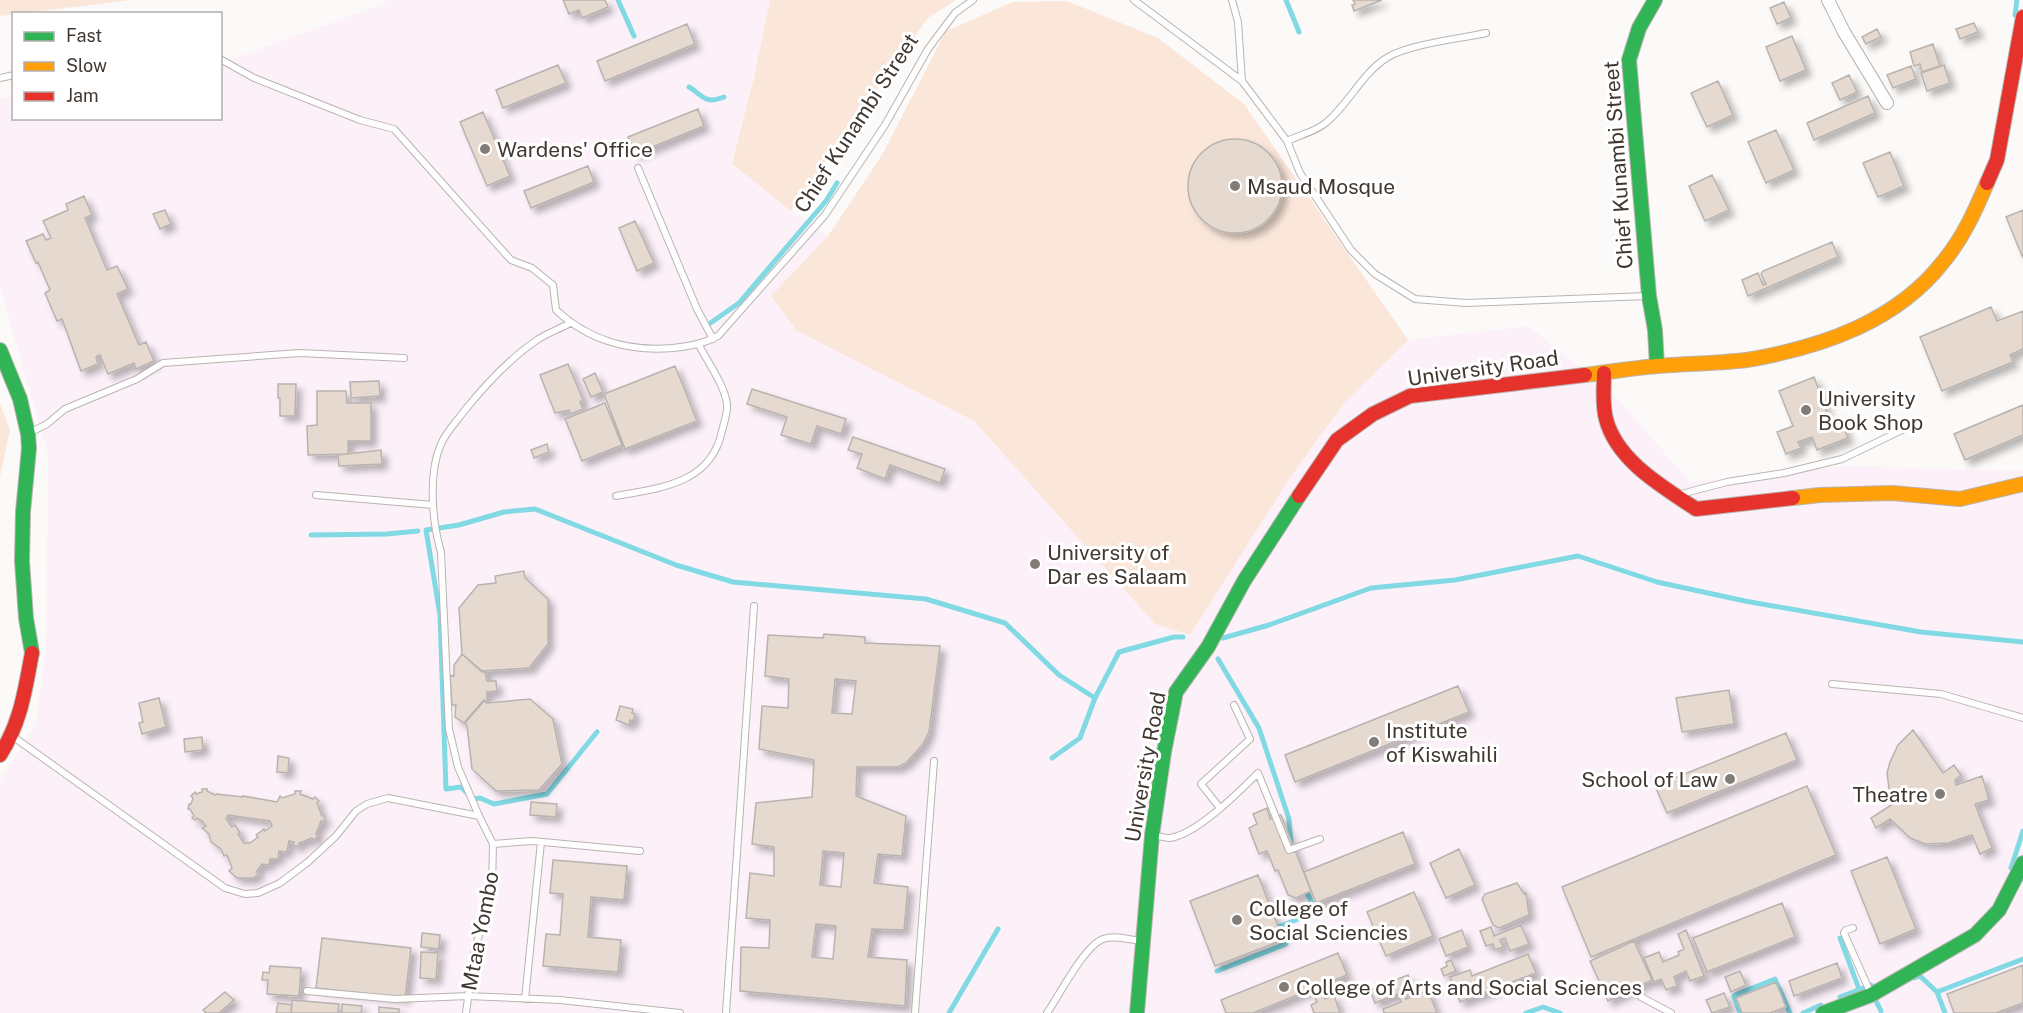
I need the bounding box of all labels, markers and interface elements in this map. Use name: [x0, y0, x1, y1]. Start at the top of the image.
legend: [12, 12, 222, 120]
text: Fast: [66, 25, 102, 46]
street label: Chief Kunambi Street: [789, 29, 923, 217]
text: Slow: [66, 55, 107, 76]
street label: Chief Kunambi Street: [1598, 60, 1638, 270]
text: Jam: [66, 85, 99, 106]
place label: Wardens' Office: [497, 137, 653, 162]
marker: Wardens' Office: [478, 142, 492, 156]
place label: Msaud Mosque: [1247, 174, 1395, 199]
marker: Msaud Mosque: [1228, 179, 1242, 193]
street label: University Road: [1406, 345, 1560, 391]
place label: University Book Shop: [1818, 386, 1923, 435]
marker: University Book Shop: [1799, 403, 1813, 417]
place label: University of Dar es Salaam: [1047, 540, 1187, 589]
marker: University of Dar es Salaam: [1028, 557, 1042, 571]
street label: University Road: [1119, 690, 1171, 844]
place label: Institute of Kiswahili: [1386, 718, 1498, 767]
marker: Institute of Kiswahili: [1367, 735, 1381, 749]
place label: School of Law: [1581, 767, 1718, 792]
marker: School of Law: [1723, 772, 1737, 786]
place label: Theatre: [1852, 782, 1928, 807]
marker: Theatre: [1933, 787, 1947, 801]
street label: Mtaa Yombo: [456, 869, 504, 993]
place label: College of Social Sciencies: [1249, 896, 1408, 945]
marker: College of Social Sciencies: [1230, 913, 1244, 927]
place label: College of Arts and Social Sciences: [1296, 975, 1642, 1000]
marker: College of Arts and Social Sciences: [1277, 980, 1291, 994]

